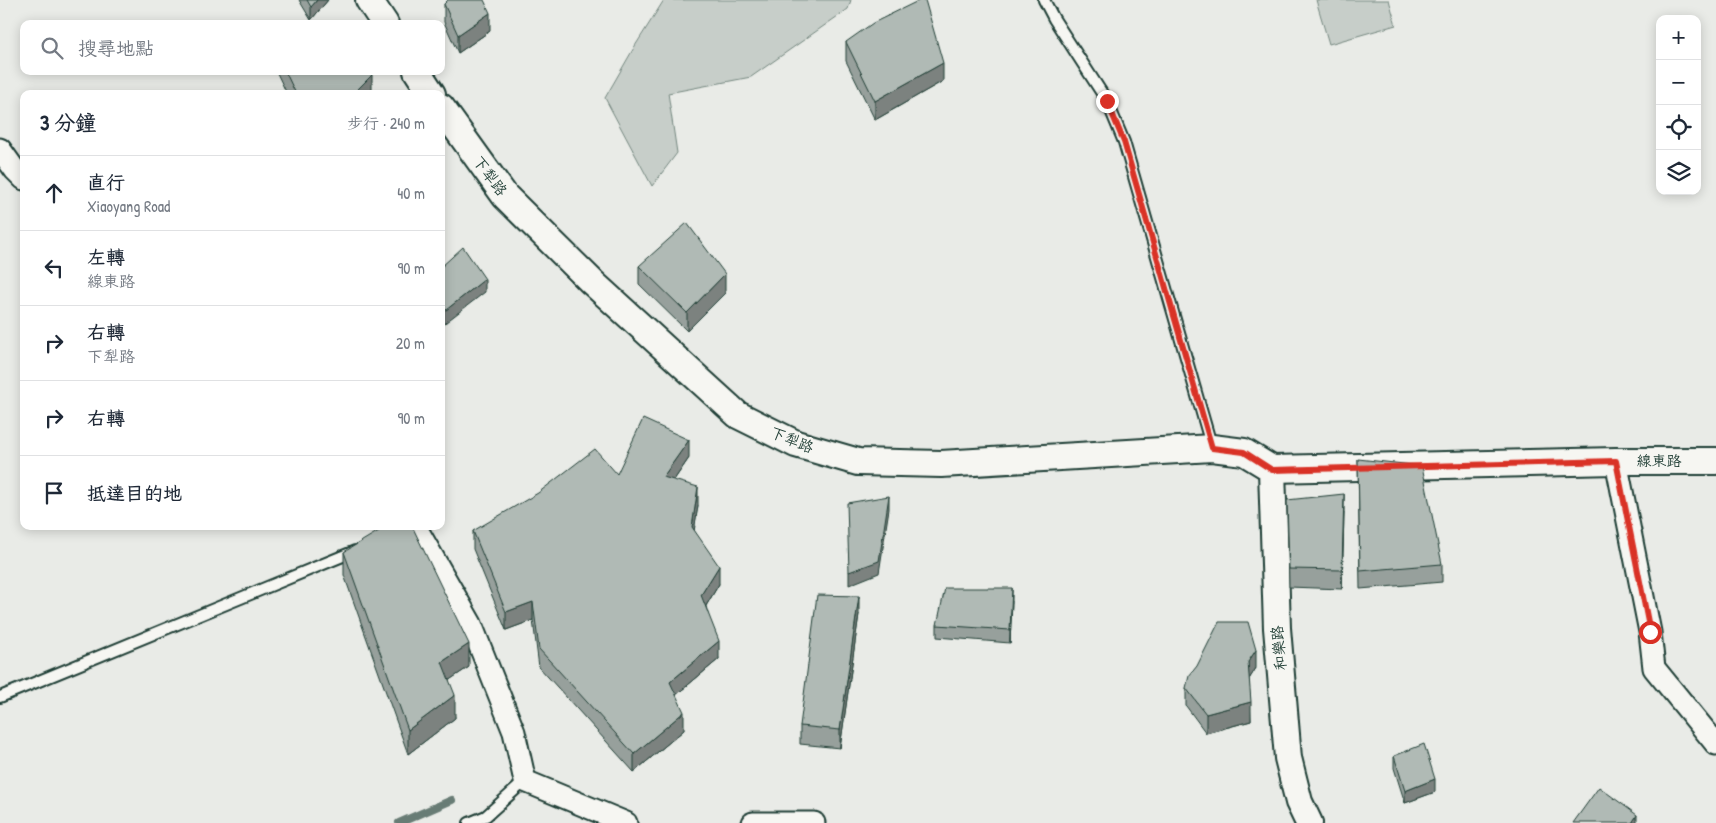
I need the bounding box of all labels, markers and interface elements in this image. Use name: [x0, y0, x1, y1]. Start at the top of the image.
map controls: [1656, 15, 1701, 195]
button: +: [1656, 15, 1701, 60]
search box: [20, 20, 445, 75]
icon: search: [38, 34, 66, 62]
text: 搜尋地點: [78, 35, 154, 61]
button: −: [1656, 60, 1701, 105]
route end: [1096, 90, 1119, 113]
button: locate: [1656, 105, 1701, 150]
text: 3 分鐘: [40, 108, 96, 137]
text: 步行 · 240 m: [347, 112, 425, 134]
button: layers: [1656, 150, 1701, 195]
street label: 下犁路: [468, 151, 512, 200]
text: 直行: [87, 169, 125, 195]
icon: ahead: [40, 179, 68, 207]
text: 40 m: [397, 182, 425, 204]
text: Xiaoyang Road: [87, 195, 170, 217]
text: 左轉: [87, 244, 125, 270]
icon: left: [40, 254, 68, 282]
text: 90 m: [397, 257, 425, 279]
text: 線東路: [87, 270, 135, 292]
text: 右轉: [87, 319, 125, 345]
icon: right: [40, 329, 68, 357]
text: 20 m: [396, 332, 425, 354]
text: 下犁路: [87, 345, 135, 367]
icon: right: [40, 404, 68, 432]
text: 右轉: [87, 405, 125, 431]
text: 90 m: [397, 407, 425, 429]
street label: 下犁路: [767, 421, 817, 458]
street label: 線東路: [1636, 450, 1682, 471]
icon: arrive: [40, 479, 68, 507]
text: 抵達目的地: [87, 480, 182, 506]
route start: [1639, 621, 1662, 644]
street label: 和樂路: [1266, 625, 1291, 671]

